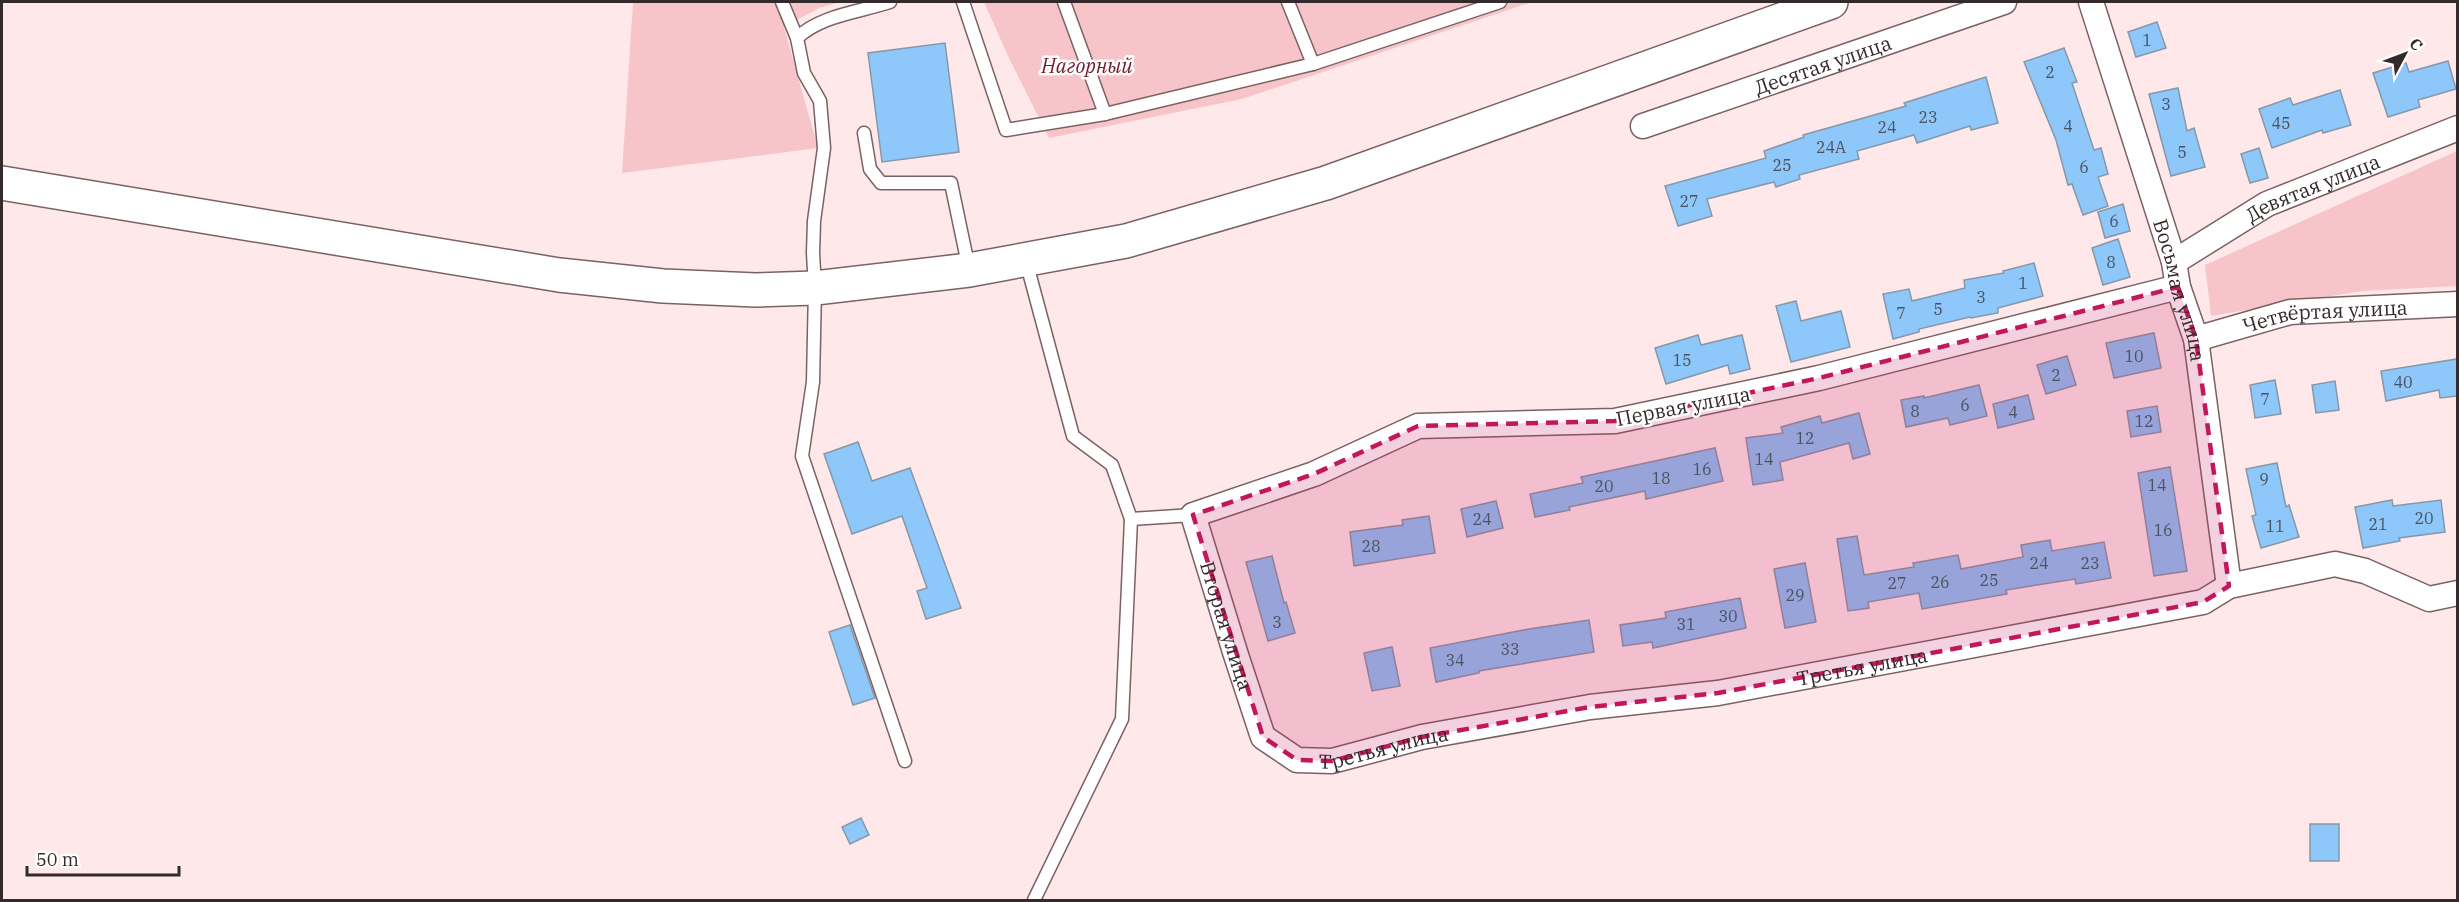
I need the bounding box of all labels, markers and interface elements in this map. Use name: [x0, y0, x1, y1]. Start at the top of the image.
north arrow: [2375, 24, 2435, 84]
street label: Десятая улица: [1751, 28, 1895, 100]
house number: 1: [2142, 30, 2152, 50]
text: С: [2405, 34, 2427, 55]
park label: Нагорный: [1040, 52, 1133, 79]
house number: 2: [2045, 62, 2055, 82]
house number: 3: [2161, 94, 2171, 114]
house number: 23: [1918, 107, 1938, 127]
house number: 45: [2271, 113, 2291, 133]
house number: 4: [2063, 116, 2073, 136]
house number: 24: [1877, 117, 1897, 137]
house number: 24А: [1816, 137, 1846, 157]
house number: 5: [2177, 142, 2187, 162]
street label: Девятая улица: [2240, 147, 2384, 228]
house number: 25: [1772, 155, 1792, 175]
house number: 6: [2079, 157, 2089, 177]
house number: 27: [1679, 191, 1699, 211]
house number: 6: [2109, 211, 2119, 231]
street label: Восьмая улица: [2148, 215, 2212, 363]
house number: 8: [2106, 252, 2116, 272]
house number: 1: [2018, 273, 2028, 293]
house number: 3: [1976, 287, 1986, 307]
street label: Четвёртая улица: [2239, 293, 2408, 339]
house number: 5: [1933, 299, 1943, 319]
house number: 7: [1896, 303, 1906, 323]
house number: 10: [2124, 346, 2144, 366]
house number: 15: [1672, 350, 1692, 370]
house number: 2: [2051, 365, 2061, 385]
house number: 40: [2393, 372, 2413, 392]
street label: Первая улица: [1613, 380, 1753, 432]
house number: 7: [2260, 389, 2270, 409]
house number: 6: [1960, 395, 1970, 415]
house number: 8: [1910, 401, 1920, 421]
house number: 4: [2008, 402, 2018, 422]
house number: 12: [2134, 411, 2154, 431]
house number: 12: [1795, 428, 1815, 448]
house number: 14: [1754, 449, 1774, 469]
house number: 16: [1692, 459, 1712, 479]
house number: 18: [1651, 468, 1671, 488]
house number: 9: [2259, 469, 2269, 489]
house number: 14: [2147, 475, 2167, 495]
house number: 20: [1594, 476, 1614, 496]
house number: 20: [2414, 508, 2434, 528]
house number: 24: [1472, 509, 1492, 529]
house number: 21: [2368, 514, 2388, 534]
house number: 11: [2265, 516, 2285, 536]
house number: 16: [2153, 520, 2173, 540]
house number: 28: [1361, 536, 1381, 556]
house number: 24: [2029, 553, 2049, 573]
house number: 23: [2080, 553, 2100, 573]
street label: Вторая улица: [1194, 558, 1260, 694]
house number: 25: [1979, 570, 1999, 590]
house number: 26: [1930, 572, 1950, 592]
house number: 27: [1887, 573, 1907, 593]
house number: 29: [1785, 585, 1805, 605]
house number: 30: [1718, 606, 1738, 626]
house number: 3: [1272, 612, 1282, 632]
house number: 31: [1676, 614, 1696, 634]
house number: 33: [1500, 639, 1520, 659]
street label: Третья улица: [1794, 640, 1930, 692]
house number: 34: [1445, 650, 1465, 670]
street label: Третья улица: [1318, 719, 1450, 774]
scale bar: [27, 839, 178, 877]
text: 50 m: [36, 848, 79, 871]

